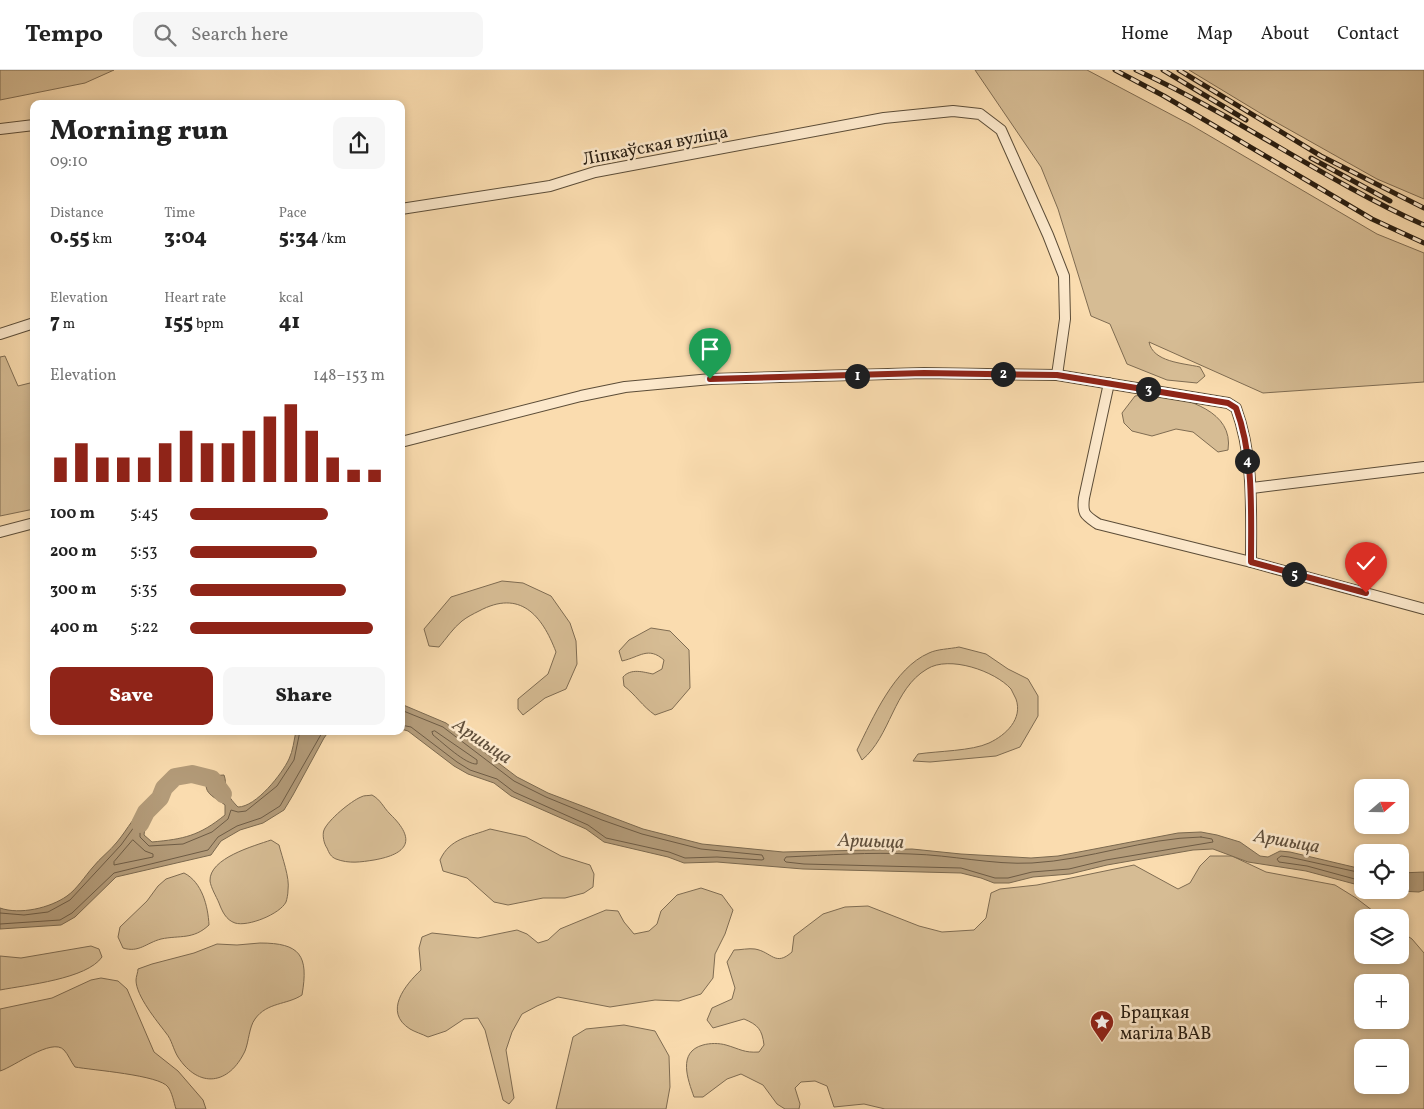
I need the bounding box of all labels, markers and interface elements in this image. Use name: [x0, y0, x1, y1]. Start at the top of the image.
search box: [133, 12, 483, 57]
text: Tempo: [25, 18, 103, 52]
icon: search: [151, 21, 179, 49]
text: Search here: [191, 22, 288, 48]
text: Home: [1121, 22, 1169, 47]
text: Map: [1197, 22, 1233, 47]
text: About: [1261, 22, 1309, 47]
text: Contact: [1337, 22, 1399, 47]
text: Morning run: [50, 112, 228, 151]
button: share: [333, 117, 385, 169]
street label: Ліпкаўская вуліца: [580, 120, 730, 173]
text: 09:10: [50, 151, 88, 173]
text: Distance: [50, 204, 104, 223]
text: Time: [164, 204, 195, 223]
text: Pace: [279, 204, 307, 223]
text: 0.55: [50, 223, 90, 252]
text: 3:04: [164, 223, 207, 252]
text: 5:34: [279, 223, 319, 252]
text: km: [90, 230, 112, 249]
text: /km: [319, 230, 347, 249]
text: Elevation: [50, 289, 108, 308]
text: Heart rate: [164, 289, 226, 308]
text: kcal: [279, 289, 304, 308]
text: 7: [50, 308, 60, 337]
text: 155: [164, 308, 193, 337]
text: 41: [279, 308, 300, 337]
text: m: [60, 315, 75, 334]
text: bpm: [193, 315, 224, 334]
pin: [689, 328, 731, 379]
icon: arrive: [696, 335, 724, 363]
pin: 2: [990, 362, 1016, 386]
pin: 1: [844, 364, 870, 388]
text: Elevation: [50, 365, 117, 387]
text: 148–153 m: [313, 365, 385, 387]
text: 2: [1000, 365, 1007, 384]
text: 1: [855, 367, 860, 386]
pin: 3: [1136, 376, 1160, 402]
text: 3: [1145, 380, 1152, 399]
pin: 4: [1234, 448, 1260, 474]
text: 4: [1243, 452, 1252, 471]
text: 100 m: [50, 503, 95, 525]
text: 5:45: [130, 503, 158, 525]
text: 200 m: [50, 541, 97, 563]
text: 5:53: [130, 541, 157, 563]
pin: [1345, 542, 1387, 593]
icon: check: [1352, 549, 1380, 577]
pin: 5: [1282, 562, 1306, 586]
text: 5: [1291, 565, 1298, 584]
text: 300 m: [50, 579, 96, 601]
text: 5:35: [130, 579, 157, 601]
text: 400 m: [50, 617, 98, 639]
text: 5:22: [130, 617, 159, 639]
button: Save: [50, 667, 213, 725]
button: Share: [223, 667, 385, 725]
water label: Аршыца: [446, 712, 517, 771]
north arrow: [1354, 779, 1409, 834]
map controls: [1354, 779, 1409, 1094]
water label: Аршыца: [1251, 823, 1322, 861]
water label: Аршыца: [836, 828, 905, 856]
button: locate: [1354, 844, 1409, 899]
button: layers: [1354, 909, 1409, 964]
button: +: [1354, 974, 1409, 1029]
place label: Брацкая магіла ВАВ: [1120, 1001, 1212, 1047]
place icon: Брацкая магіла ВАВ: [1089, 1009, 1115, 1043]
button: −: [1354, 1039, 1409, 1094]

